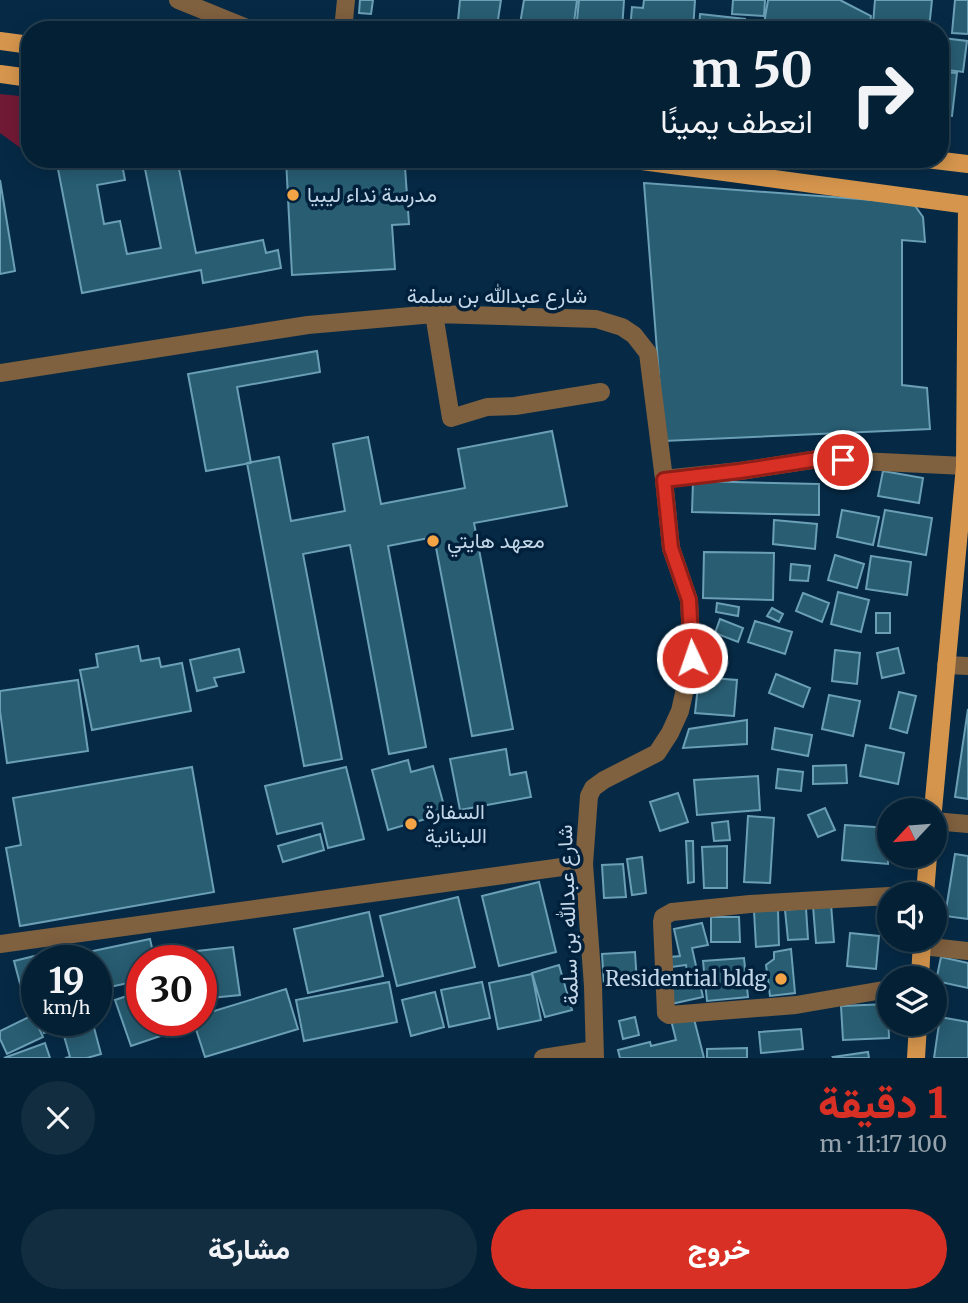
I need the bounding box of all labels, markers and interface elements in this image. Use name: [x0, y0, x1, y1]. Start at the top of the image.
text: 50 m: [692, 39, 813, 100]
icon: right: [837, 49, 928, 140]
text: انعطف يمينًا: [660, 102, 813, 142]
place label: مدرسة نداء ليبيا: [307, 181, 437, 208]
marker: مدرسة نداء ليبيا: [285, 187, 301, 203]
street label: شارع عبدالله بن سلمة: [407, 282, 587, 310]
pin: [813, 430, 873, 490]
icon: arrive: [824, 441, 862, 479]
place label: معهد هايتي: [447, 527, 545, 558]
marker: معهد هايتي: [425, 533, 441, 549]
position arrow: [655, 621, 729, 695]
place label: السفارة اللبنانية: [425, 798, 487, 849]
north arrow: [877, 798, 947, 868]
map controls: [877, 798, 947, 1036]
marker: السفارة اللبنانية: [403, 816, 419, 832]
street label: شارع عبدالله بن سلمة: [551, 824, 585, 1006]
button: sound: [877, 882, 947, 952]
speed limit sign: 30: [126, 945, 217, 1036]
text: 19: [48, 959, 85, 1003]
place label: Residential bldg: [605, 965, 767, 992]
button: layers: [877, 966, 947, 1036]
marker: Residential bldg: [773, 971, 789, 987]
text: km/h: [43, 996, 90, 1019]
text: 1 دقيقة: [818, 1077, 947, 1129]
button: close: [21, 1081, 95, 1155]
text: 100 m · 11:17: [819, 1129, 947, 1158]
button: مشاركة: [21, 1209, 477, 1289]
button: خروج: [491, 1209, 947, 1289]

